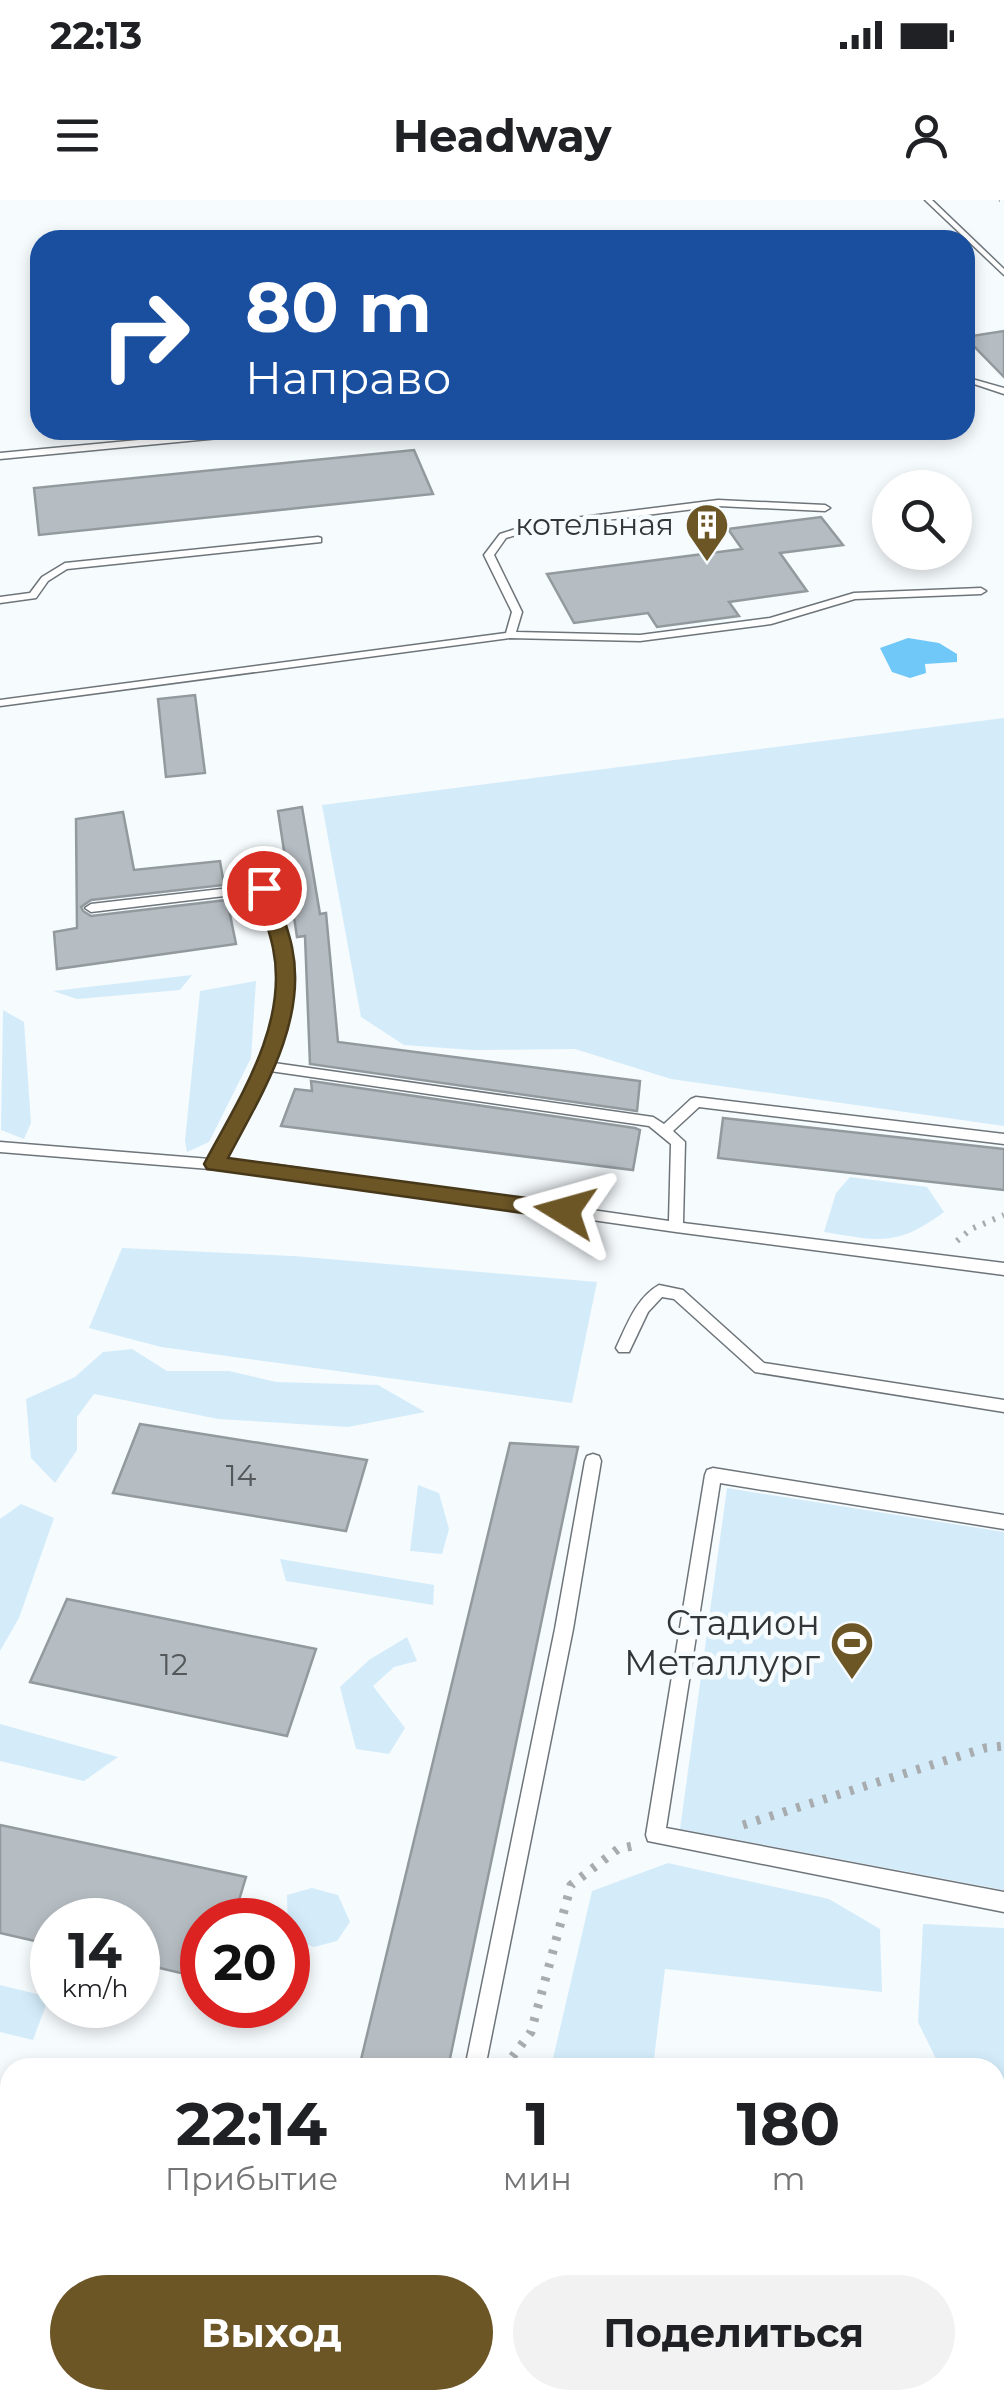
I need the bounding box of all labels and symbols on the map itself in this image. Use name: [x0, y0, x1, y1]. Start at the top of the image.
building icon: котельная: [684, 502, 730, 563]
place label: котельная: [515, 506, 674, 543]
pin: [222, 846, 307, 931]
position arrow: [513, 1159, 617, 1263]
house number: 14: [226, 1457, 256, 1494]
place label: Стадион Металлург: [624, 1601, 820, 1684]
sports icon: Стадион Металлург: [829, 1620, 875, 1681]
house number: 12: [160, 1646, 188, 1683]
speed limit sign: 20: [180, 1898, 310, 2028]

